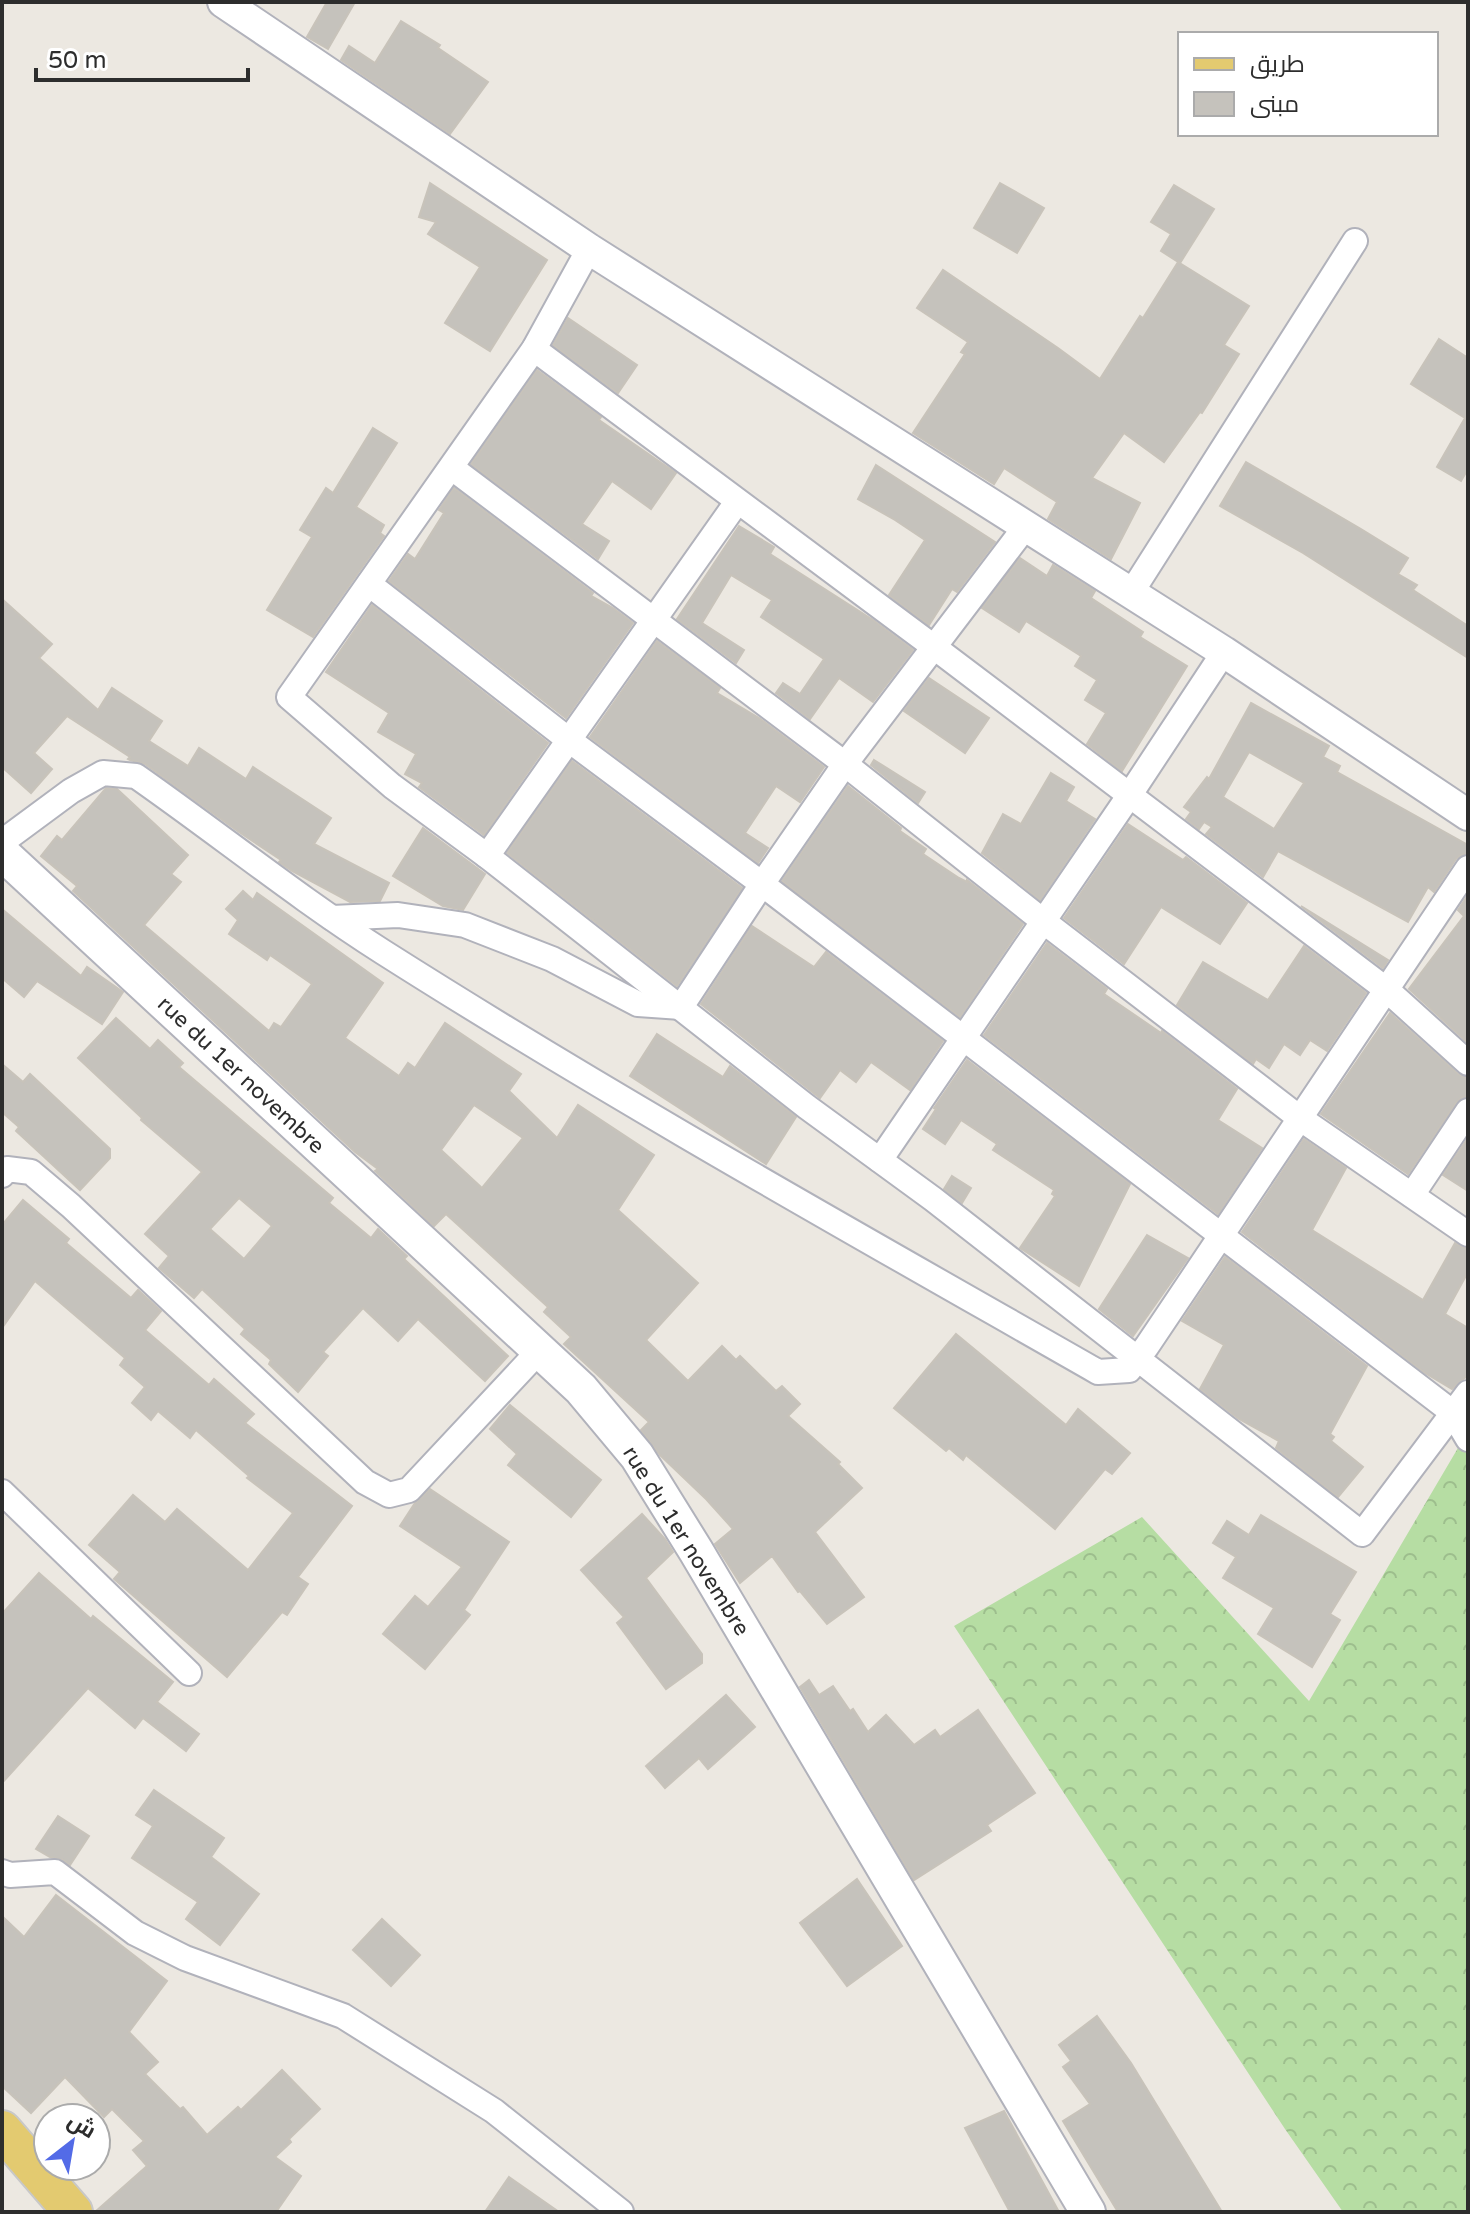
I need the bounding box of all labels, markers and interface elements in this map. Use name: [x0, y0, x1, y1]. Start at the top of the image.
scale bar: [36, 32, 248, 82]
legend: [1178, 32, 1438, 136]
text: 50 m: [48, 46, 106, 75]
text: طريق: [1250, 50, 1305, 79]
text: مبنى: [1250, 90, 1299, 119]
street label: rue du 1er novembre: [152, 991, 330, 1159]
street label: rue du 1er novembre: [617, 1441, 755, 1641]
north arrow: [32, 2102, 112, 2182]
text: ش: [63, 2107, 101, 2144]

